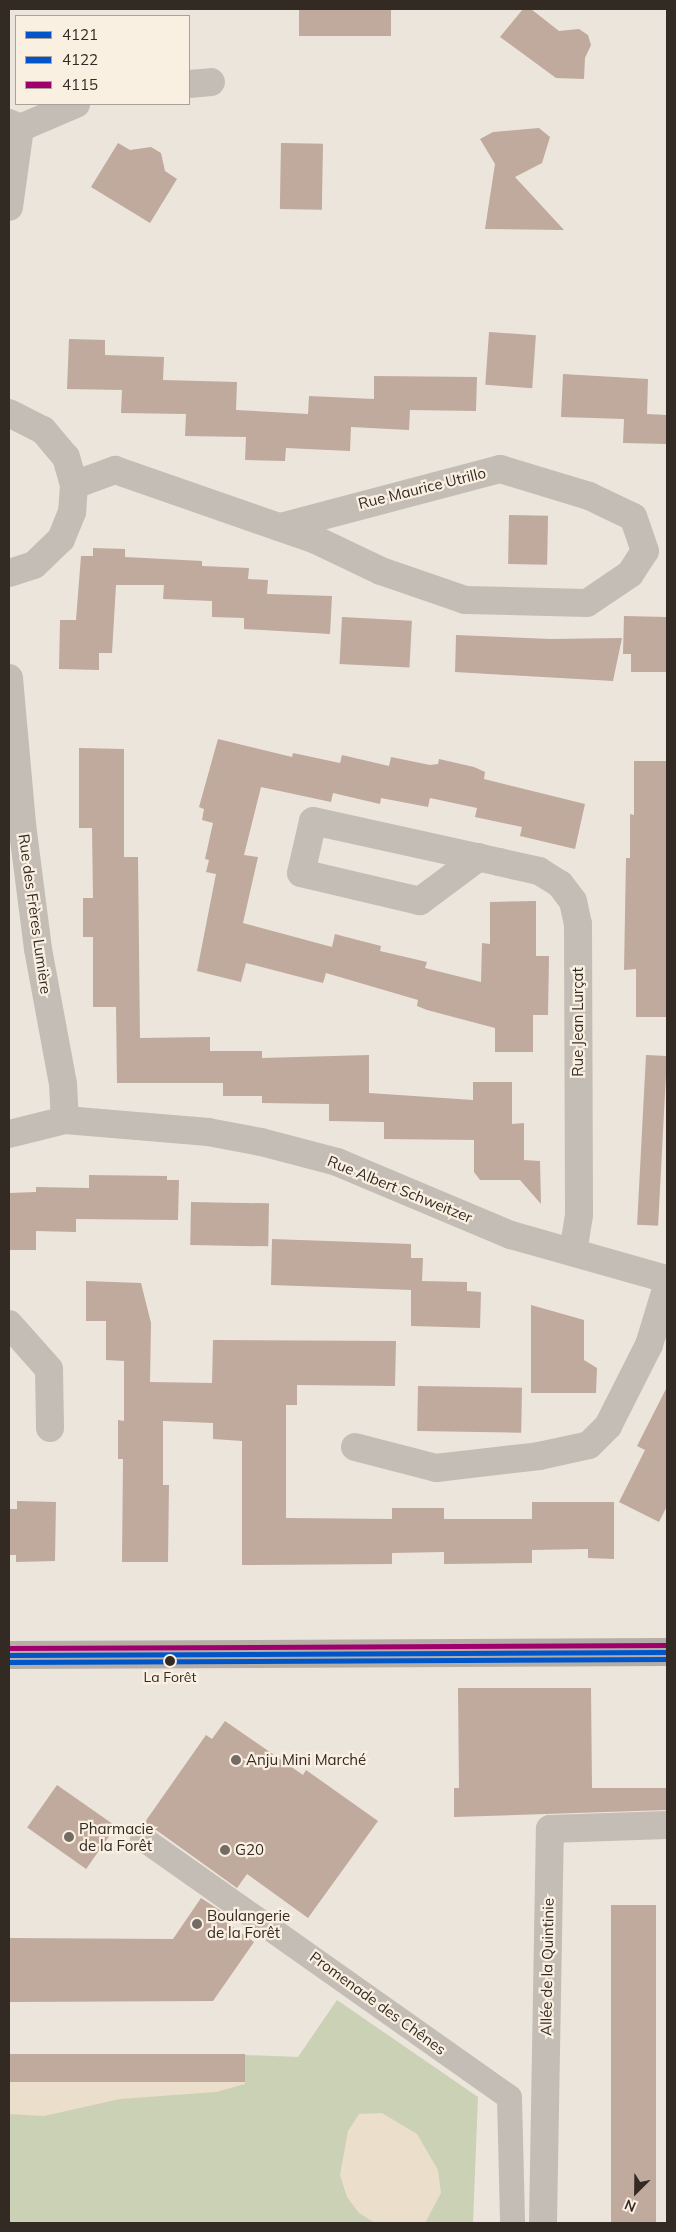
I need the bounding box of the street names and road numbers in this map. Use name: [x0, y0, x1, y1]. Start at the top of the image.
street label: Rue Maurice Utrillo: [356, 463, 488, 513]
street label: Rue des Frères Lumière: [15, 833, 55, 995]
street label: Rue Jean Lurçat: [569, 967, 587, 1077]
street label: Rue Albert Schweitzer: [325, 1152, 475, 1226]
street label: Allée de la Quintinie: [537, 1898, 557, 2036]
street label: Promenade des Chênes: [306, 1948, 450, 2058]

